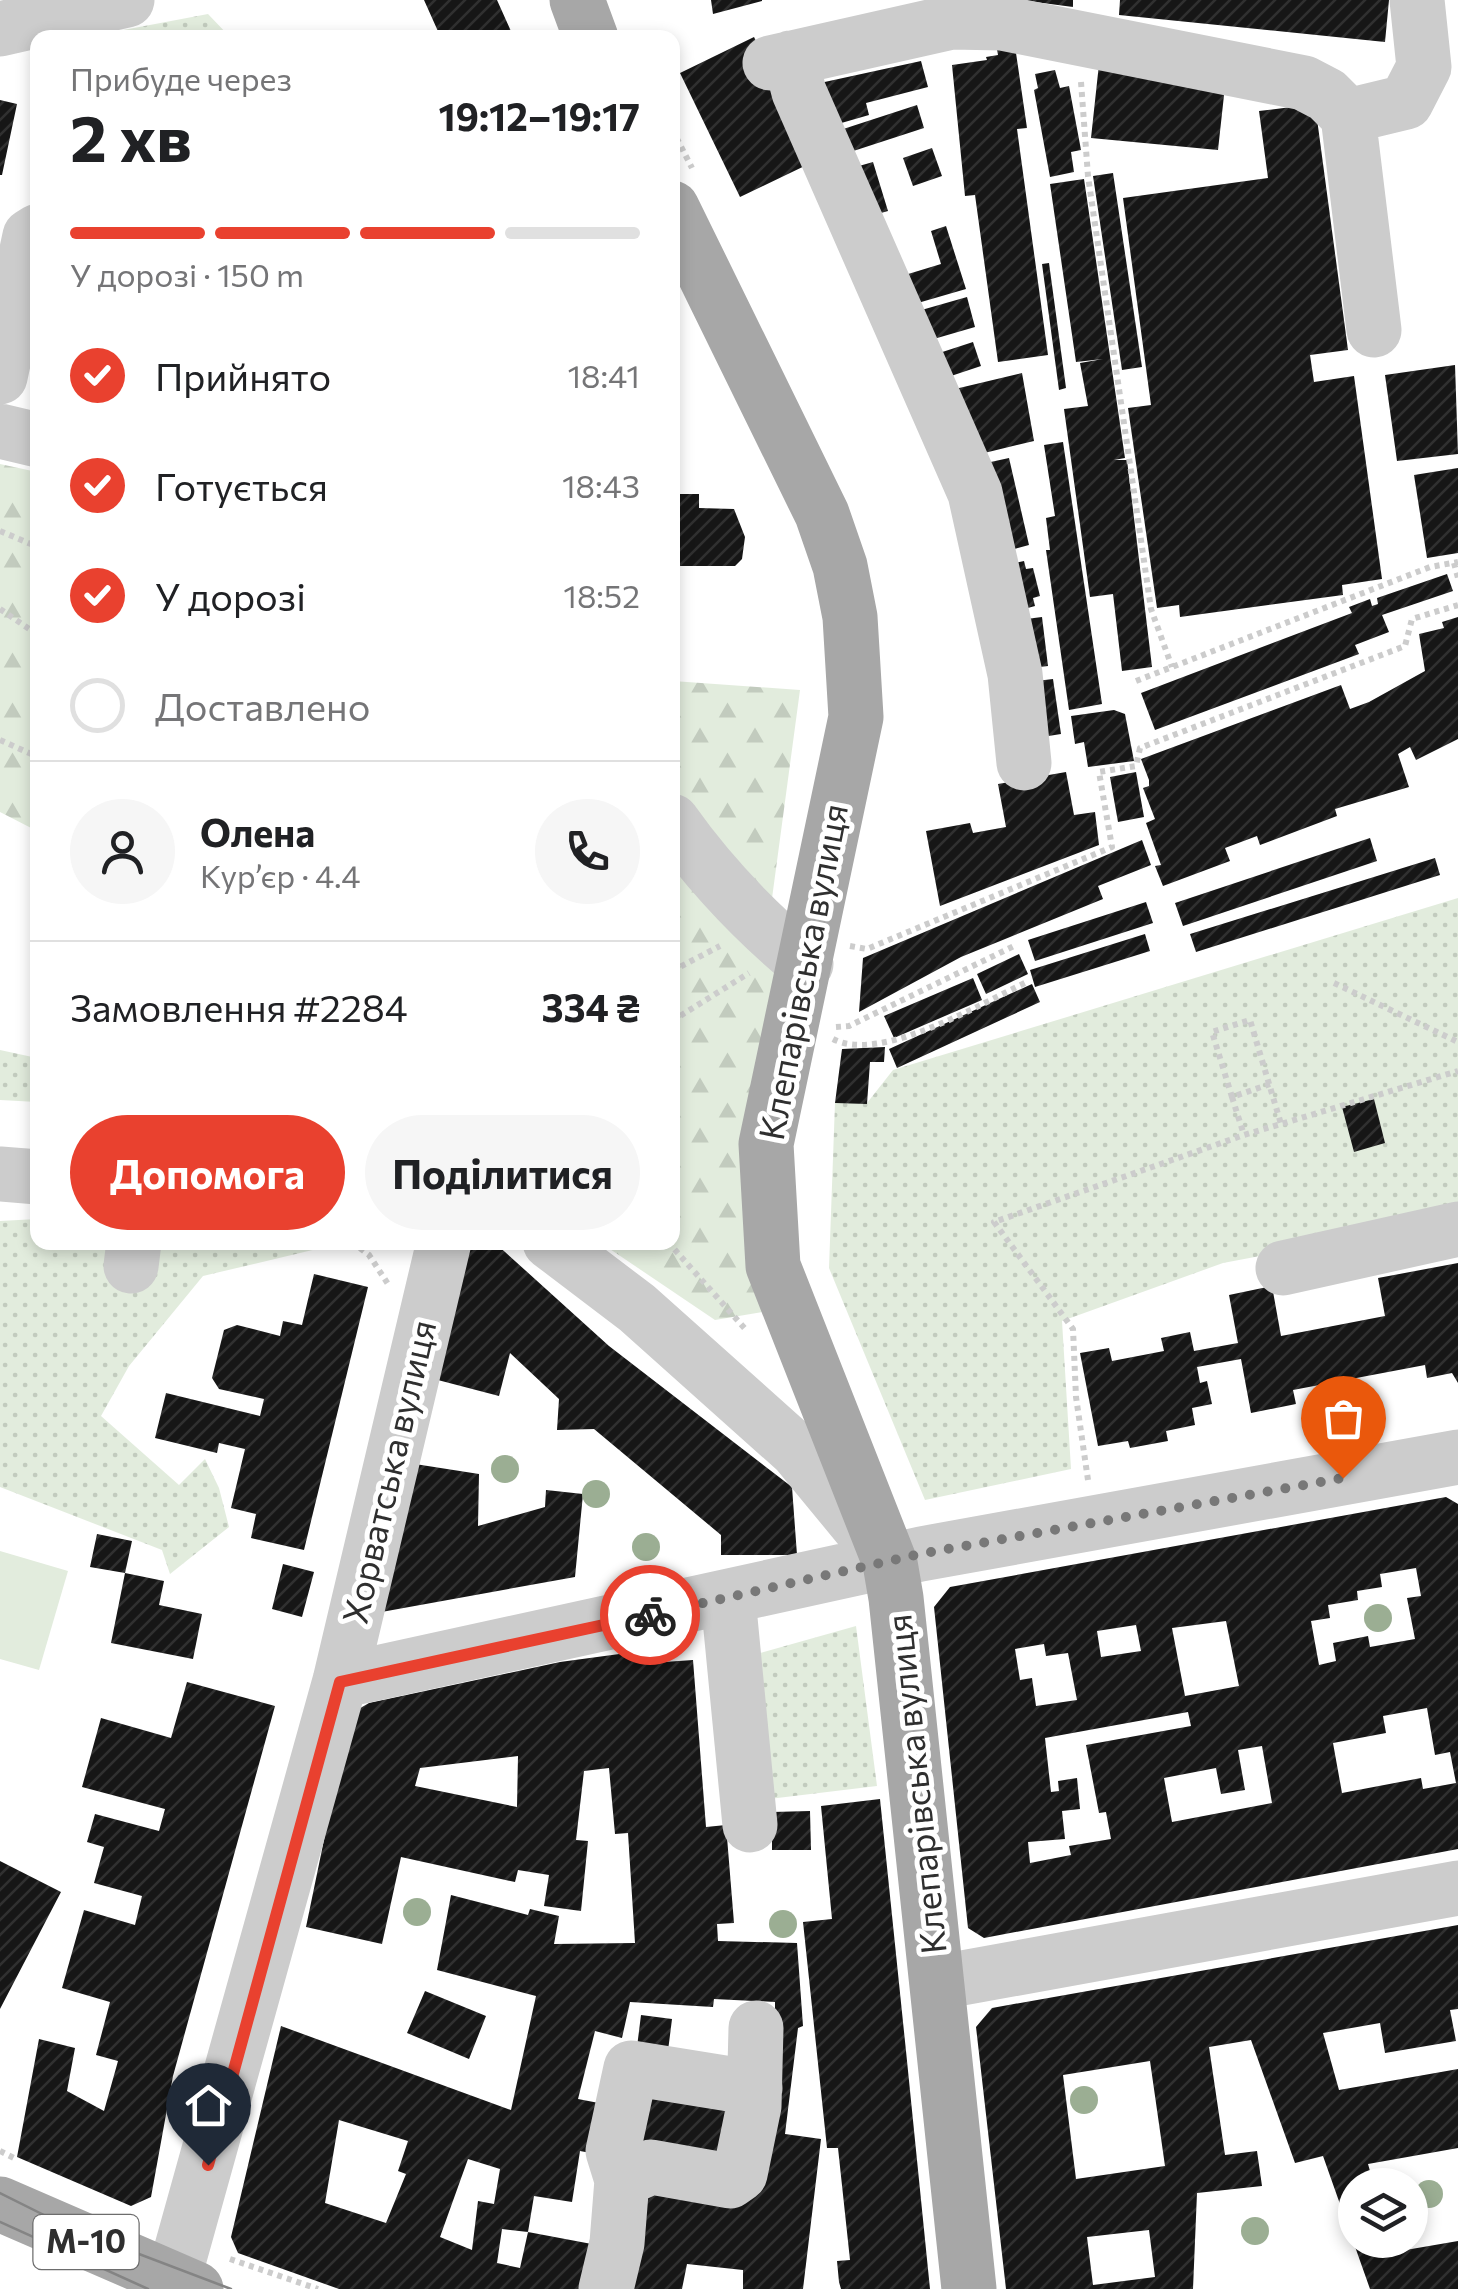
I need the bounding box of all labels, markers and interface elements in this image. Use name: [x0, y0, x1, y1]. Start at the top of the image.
text: Прибуде через: [70, 58, 292, 98]
text: 19:12–19:17: [438, 92, 640, 139]
text: 2 хв: [70, 96, 192, 175]
text: У дорозі · 150 m: [70, 254, 304, 294]
icon: check: [70, 348, 125, 403]
text: Прийнято: [155, 352, 331, 399]
text: 18:41: [567, 355, 640, 395]
icon: check: [70, 458, 125, 513]
text: Готується: [155, 462, 328, 509]
text: 18:43: [562, 465, 640, 505]
icon: check: [70, 568, 125, 623]
text: У дорозі: [155, 572, 306, 619]
text: 18:52: [563, 575, 640, 615]
text: Доставлено: [155, 682, 370, 729]
button: person: [70, 799, 175, 904]
button: phone: [535, 799, 640, 904]
street label: Клепарівська вулиця: [748, 800, 855, 1143]
text: Олена: [200, 808, 315, 855]
text: Кур’єр · 4.4: [200, 855, 360, 895]
text: Замовлення #2284: [70, 983, 408, 1030]
text: 334 ₴: [542, 983, 640, 1030]
button: Допомога: [70, 1115, 345, 1230]
button: Поділитися: [365, 1115, 640, 1230]
street label: Хорватська вулиця: [332, 1316, 443, 1627]
pin: [1301, 1376, 1386, 1479]
icon: bag: [1316, 1391, 1371, 1446]
courier: [600, 1565, 700, 1665]
icon: bike: [623, 1588, 678, 1643]
street label: Клепарівська вулиця: [875, 1612, 954, 1956]
pin: [166, 2063, 251, 2166]
icon: home: [181, 2078, 236, 2133]
map controls: [1338, 2168, 1428, 2258]
button: layers: [1338, 2168, 1428, 2258]
road number: М-10: [34, 2215, 138, 2269]

